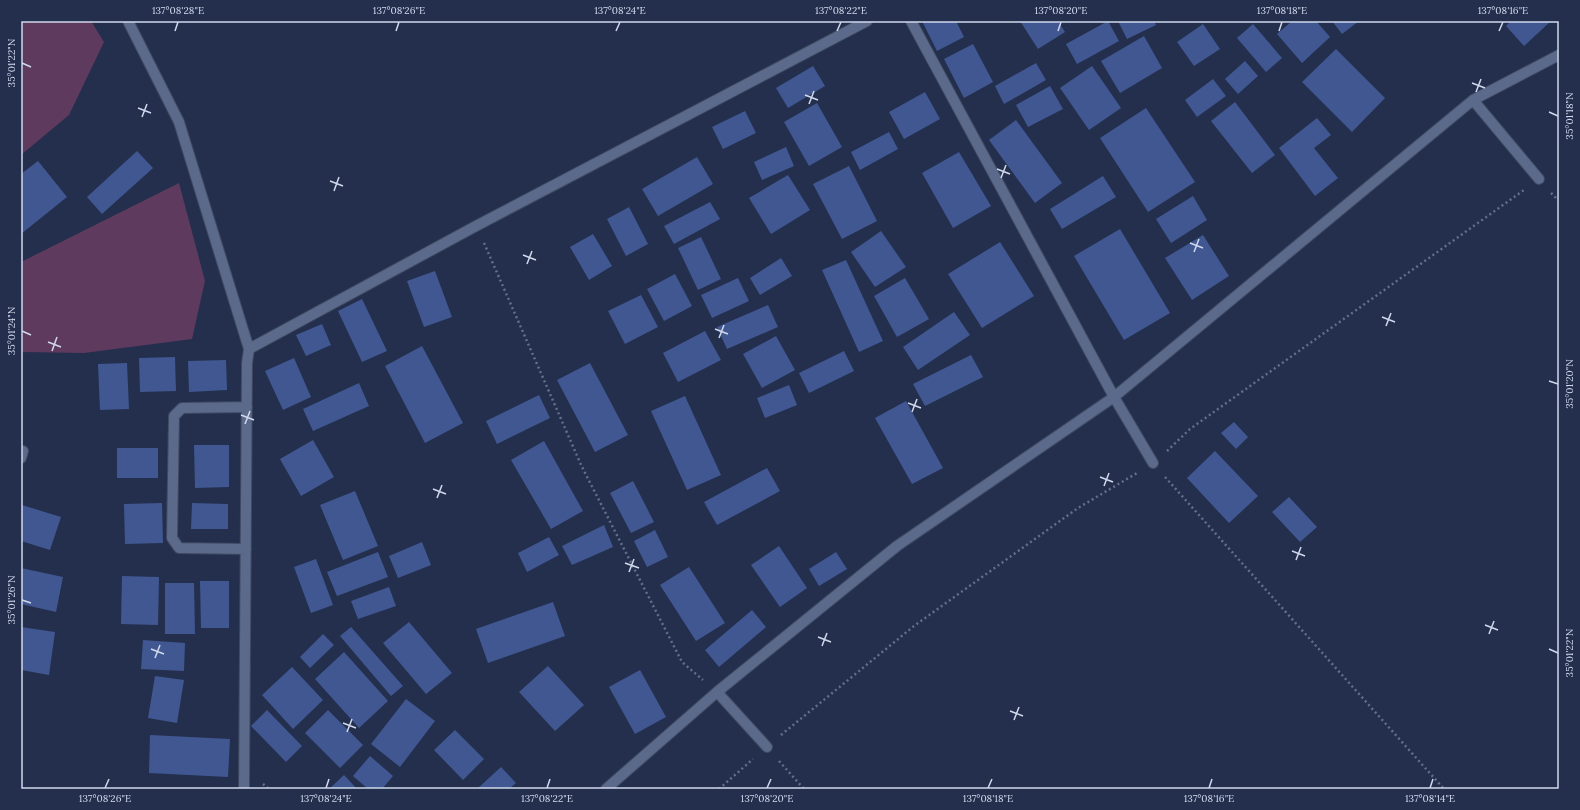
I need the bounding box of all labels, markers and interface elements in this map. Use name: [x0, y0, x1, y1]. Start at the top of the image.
text: 137°08'28"E: [152, 4, 204, 17]
text: 137°08'26"E: [373, 4, 425, 17]
text: 137°08'24"E: [594, 4, 646, 17]
text: 137°08'22"E: [815, 4, 867, 17]
text: 137°08'20"E: [1035, 4, 1087, 17]
text: 137°08'18"E: [1257, 4, 1307, 17]
text: 137°08'16"E: [1478, 4, 1528, 17]
text: 35°01'22"N: [5, 38, 18, 87]
text: 35°01'18"N: [1563, 92, 1576, 140]
text: 35°01'24"N: [5, 306, 18, 355]
text: 35°01'20"N: [1563, 359, 1576, 409]
text: 35°01'26"N: [5, 575, 18, 625]
text: 35°01'22"N: [1563, 628, 1576, 677]
text: 137°08'26"E: [79, 792, 131, 805]
text: 137°08'24"E: [300, 792, 352, 805]
text: 137°08'22"E: [521, 792, 573, 805]
text: 137°08'20"E: [741, 792, 793, 805]
text: 137°08'18"E: [963, 792, 1013, 805]
text: 137°08'16"E: [1184, 792, 1234, 805]
text: 137°08'14"E: [1405, 792, 1455, 805]

